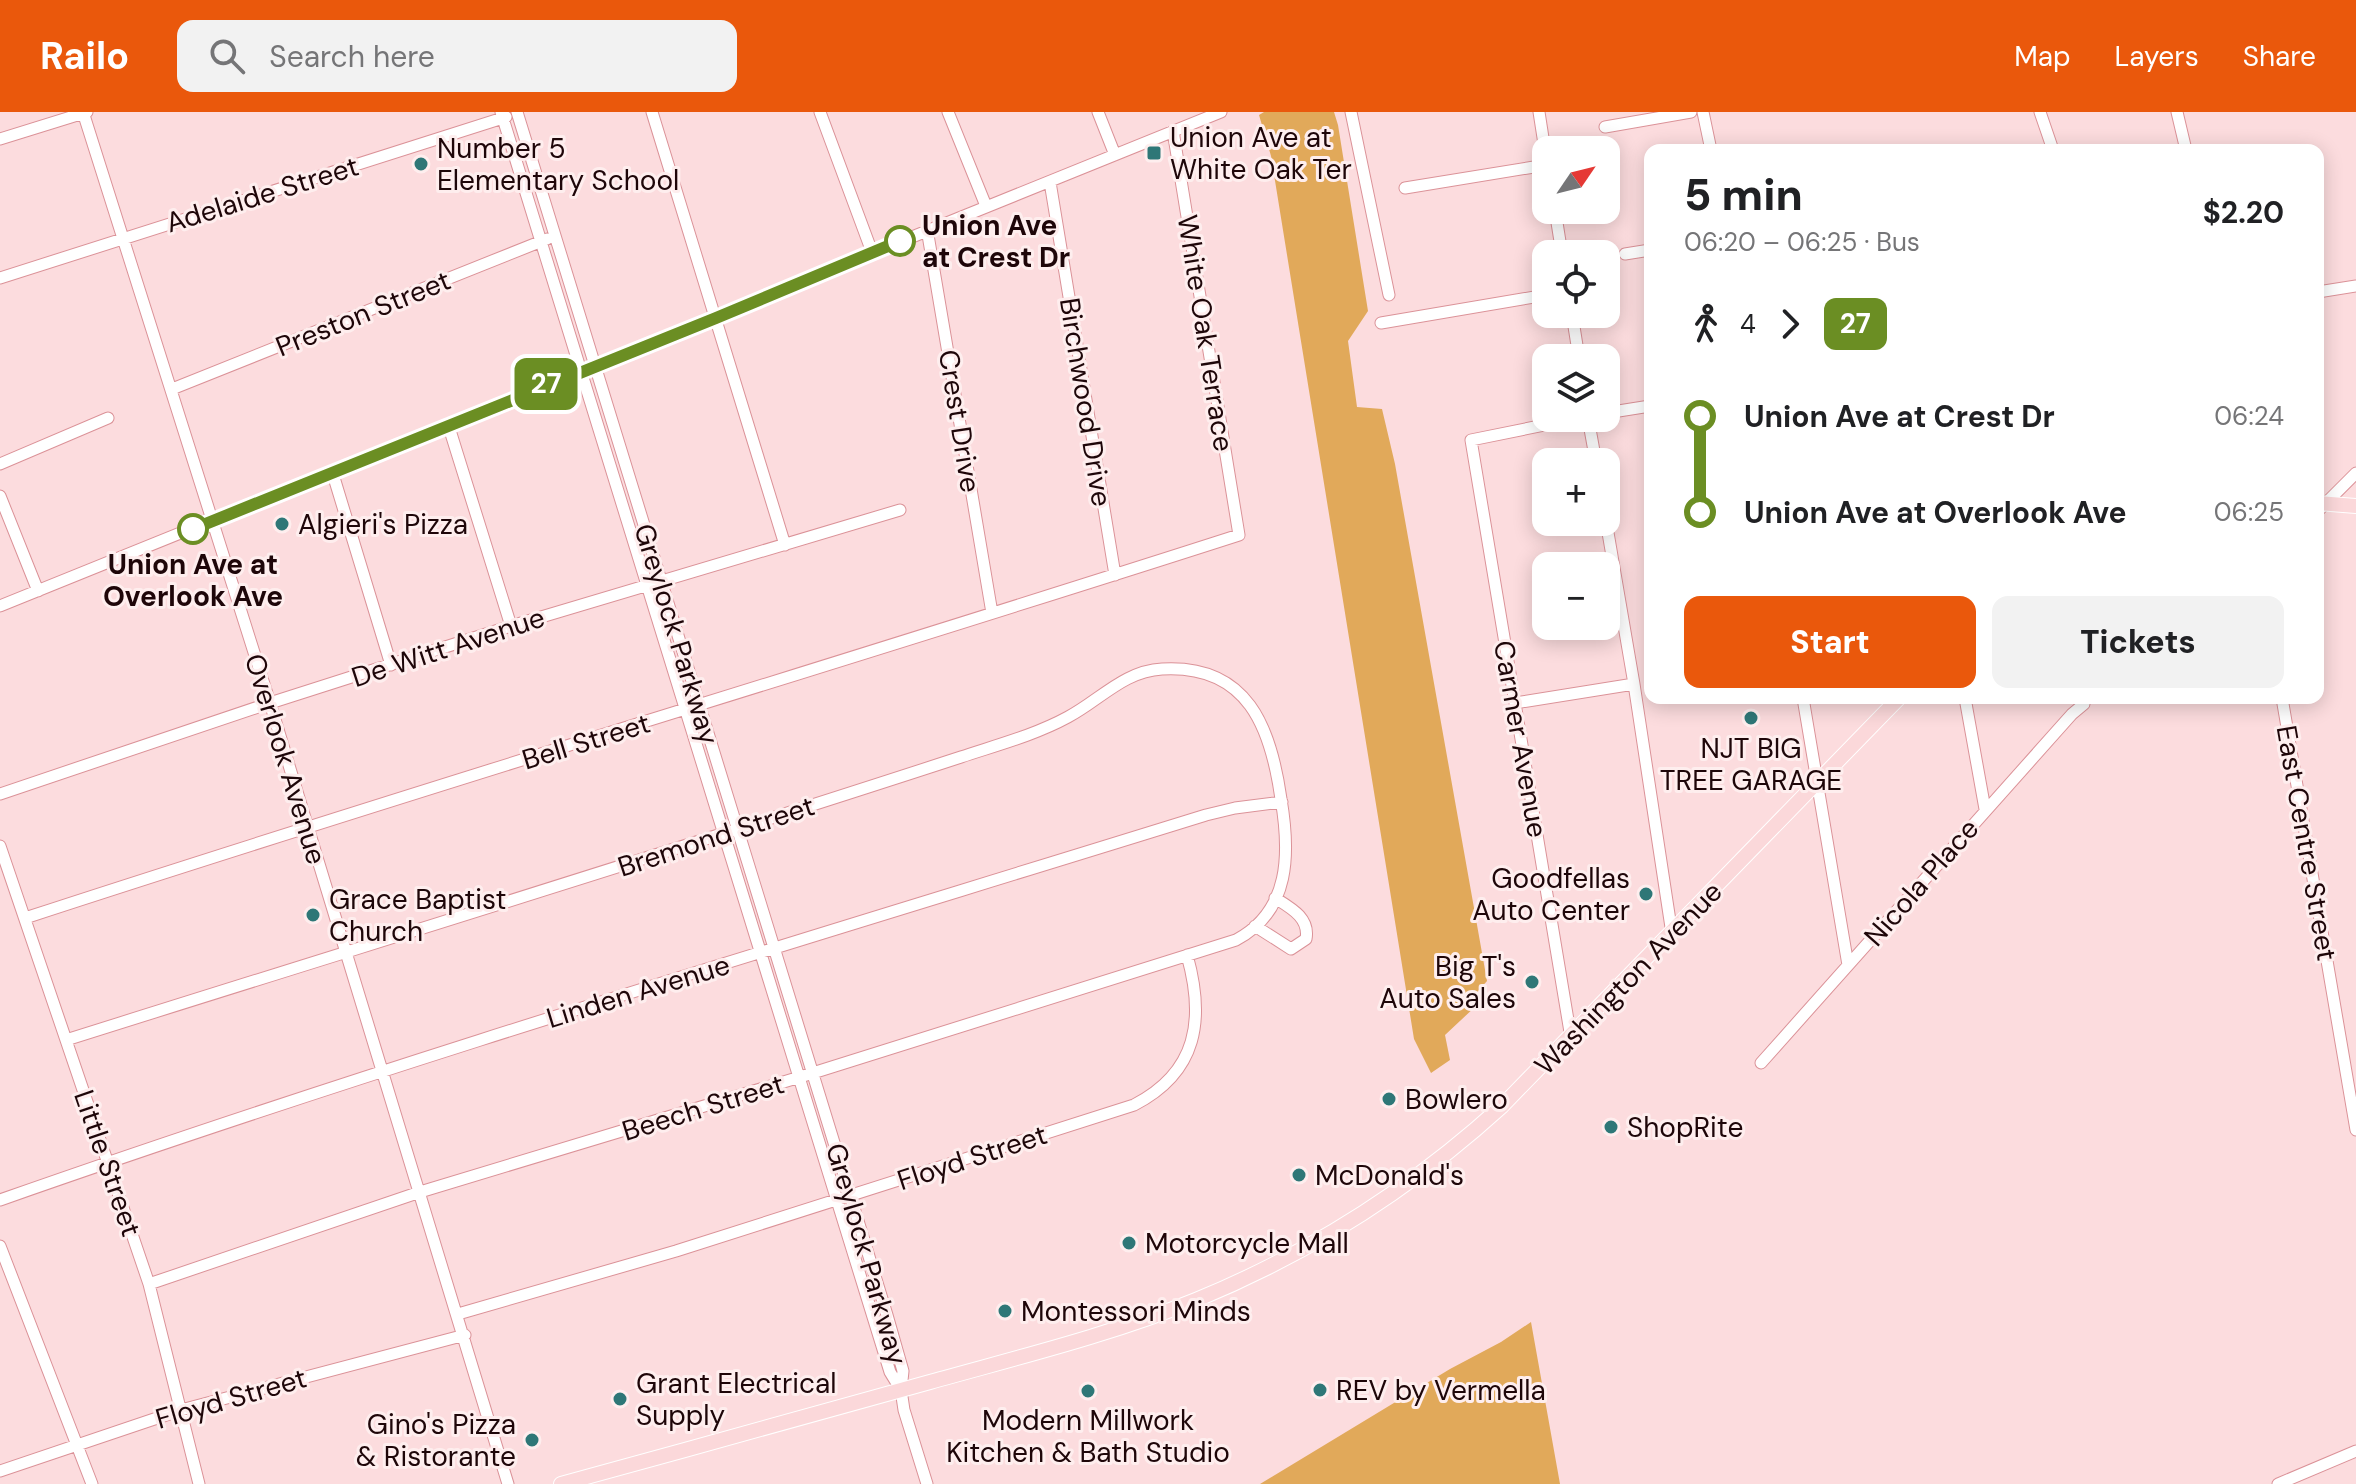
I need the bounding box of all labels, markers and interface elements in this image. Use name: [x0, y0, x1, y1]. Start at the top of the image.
search box: [177, 20, 737, 92]
text: Railo: [40, 31, 129, 81]
icon: search: [205, 34, 249, 78]
text: Search here: [269, 37, 435, 76]
text: Map: [2014, 38, 2071, 75]
text: Layers: [2115, 38, 2199, 75]
text: Share: [2243, 38, 2316, 75]
place label: Union Ave at White Oak Ter: [1170, 119, 1352, 188]
place label: Number 5 Elementary School: [437, 130, 679, 199]
north arrow: [1532, 136, 1620, 224]
map controls: [1532, 136, 1620, 640]
marker: Union Ave at White Oak Ter: [1145, 144, 1163, 162]
street label: Adelaide Street: [161, 148, 363, 241]
marker: Number 5 Elementary School: [412, 155, 430, 173]
text: 5 min: [1684, 166, 1803, 224]
text: $2.20: [2203, 193, 2284, 232]
place label: Union Ave at Crest Dr: [922, 207, 1070, 276]
street label: White Oak Terrace: [1169, 212, 1242, 454]
text: 06:20 – 06:25 · Bus: [1684, 225, 1920, 259]
marker: Union Ave at Crest Dr: [885, 226, 915, 256]
button: locate: [1532, 240, 1620, 328]
street label: Preston Street: [270, 262, 456, 365]
street label: Birchwood Drive: [1051, 295, 1120, 509]
icon: walk: [1684, 302, 1728, 346]
icon: forward: [1768, 302, 1812, 346]
text: 27: [1840, 305, 1871, 342]
text: 4: [1740, 307, 1756, 341]
button: layers: [1532, 344, 1620, 432]
street label: Crest Drive: [930, 347, 989, 495]
line badge: 27: [510, 358, 582, 410]
text: 27: [531, 365, 562, 402]
text: Union Ave at Crest Dr: [1744, 397, 2055, 436]
text: 06:24: [2214, 399, 2284, 433]
button: +: [1532, 448, 1620, 536]
text: Union Ave at Overlook Ave: [1744, 493, 2127, 532]
text: 06:25: [2214, 495, 2284, 529]
place label: Algieri's Pizza: [298, 506, 468, 543]
marker: Union Ave at Overlook Ave: [178, 514, 208, 544]
marker: Algieri's Pizza: [273, 515, 291, 533]
street label: Greylock Parkway: [625, 519, 728, 749]
place label: Union Ave at Overlook Ave: [103, 546, 283, 615]
button: −: [1532, 552, 1620, 640]
button: Start: [1684, 596, 1976, 688]
button: Tickets: [1992, 596, 2284, 688]
street label: De Witt Avenue: [347, 599, 549, 696]
street label: Carmer Avenue: [1485, 638, 1556, 841]
street label: Overlook Avenue: [236, 649, 335, 869]
street label: Bell Street: [518, 704, 655, 778]
marker: NJT BIG TREE GARAGE: [1742, 709, 1760, 727]
street label: East Centre Street: [2268, 722, 2345, 964]
place label: NJT BIG TREE GARAGE: [1660, 730, 1842, 799]
street label: Bremond Street: [613, 787, 819, 886]
street label: Nicola Place: [1856, 811, 1987, 954]
place label: Goodfellas Auto Center: [1472, 860, 1630, 929]
street label: Washington Avenue: [1526, 874, 1730, 1083]
place label: Grace Baptist Church: [329, 881, 506, 950]
marker: Goodfellas Auto Center: [1637, 885, 1655, 903]
marker: Grace Baptist Church: [304, 906, 322, 924]
street label: Linden Avenue: [542, 946, 734, 1037]
place label: Big T's Auto Sales: [1379, 948, 1516, 1017]
marker: Big T's Auto Sales: [1523, 973, 1541, 991]
street label: Beech Street: [618, 1065, 789, 1150]
place label: Bowlero: [1405, 1081, 1508, 1118]
street label: Little Street: [65, 1085, 150, 1241]
marker: Bowlero: [1380, 1090, 1398, 1108]
place label: ShopRite: [1627, 1109, 1743, 1146]
street label: Floyd Street: [893, 1116, 1052, 1199]
marker: ShopRite: [1602, 1118, 1620, 1136]
street label: Greylock Parkway: [817, 1139, 916, 1369]
place label: McDonald's: [1315, 1157, 1464, 1194]
marker: McDonald's: [1290, 1166, 1308, 1184]
place label: Motorcycle Mall: [1145, 1225, 1349, 1262]
marker: Motorcycle Mall: [1120, 1234, 1138, 1252]
place label: Montessori Minds: [1021, 1293, 1251, 1330]
marker: Montessori Minds: [996, 1302, 1014, 1320]
street label: Floyd Street: [151, 1359, 311, 1438]
place label: Grant Electrical Supply: [636, 1365, 836, 1434]
place label: REV by Vermella: [1336, 1372, 1546, 1409]
marker: REV by Vermella: [1311, 1381, 1329, 1399]
marker: Modern Millwork Kitchen & Bath Studio: [1079, 1382, 1097, 1400]
marker: Grant Electrical Supply: [611, 1390, 629, 1408]
place label: Modern Millwork Kitchen & Bath Studio: [946, 1402, 1230, 1471]
place label: Gino's Pizza & Ristorante: [356, 1406, 516, 1475]
marker: Gino's Pizza & Ristorante: [523, 1431, 541, 1449]

